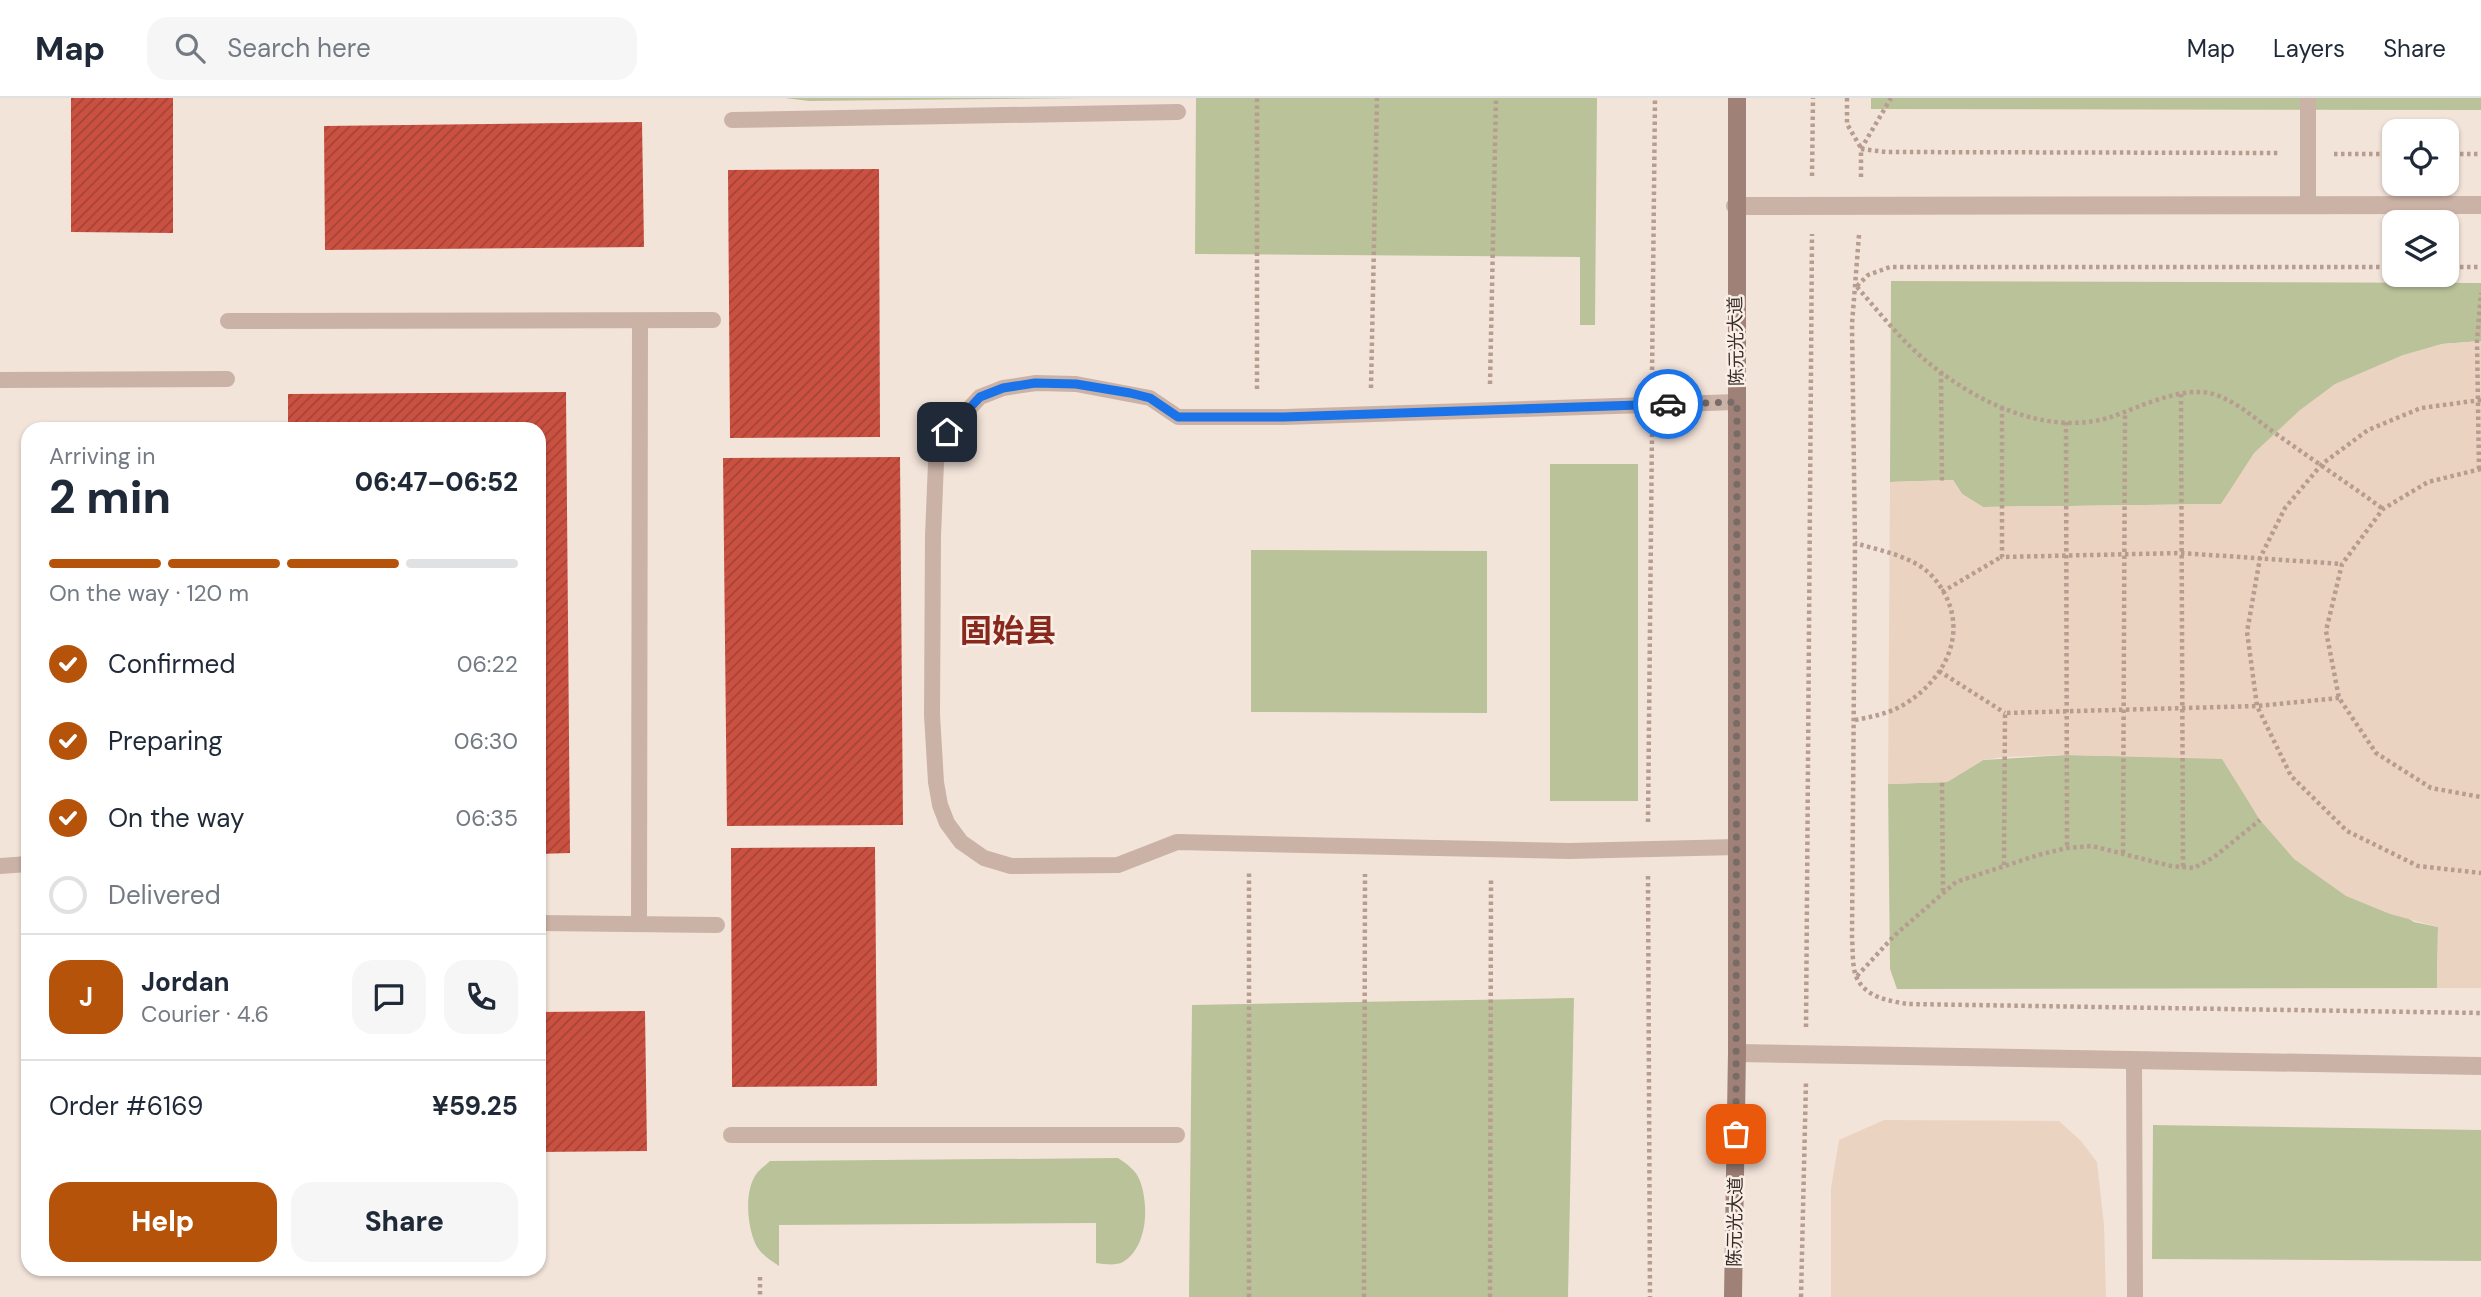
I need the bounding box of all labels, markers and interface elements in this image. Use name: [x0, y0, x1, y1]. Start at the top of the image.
search box: [147, 17, 637, 80]
text: Map: [35, 27, 105, 70]
icon: search: [171, 29, 209, 67]
text: Search here: [227, 31, 371, 65]
text: Map: [2187, 33, 2235, 64]
text: Layers: [2273, 33, 2345, 64]
text: Share: [2383, 33, 2446, 64]
map controls: [2382, 119, 2459, 287]
button: locate: [2382, 119, 2459, 196]
button: layers: [2382, 210, 2459, 287]
street label: 陈元光大道: [1723, 296, 1749, 386]
courier: [1633, 369, 1703, 439]
icon: car: [1649, 385, 1687, 423]
pin: [917, 402, 977, 462]
icon: home: [928, 413, 966, 451]
text: Arriving in: [49, 441, 155, 471]
text: 06:47–06:52: [355, 465, 518, 499]
text: 2 min: [49, 467, 171, 527]
text: On the way · 120 m: [49, 578, 249, 608]
district label: 固始县: [960, 610, 1056, 652]
icon: check: [49, 645, 87, 683]
text: Confirmed: [108, 647, 235, 681]
text: 06:22: [457, 649, 518, 679]
icon: check: [49, 722, 87, 760]
text: Preparing: [108, 724, 223, 758]
text: 06:30: [454, 726, 518, 756]
icon: check: [49, 799, 87, 837]
text: On the way: [108, 801, 244, 835]
text: 06:35: [456, 803, 518, 833]
text: Delivered: [108, 878, 221, 912]
button: chat: [352, 960, 426, 1034]
button: phone: [444, 960, 518, 1034]
text: Jordan: [141, 965, 230, 999]
text: J: [79, 980, 93, 1014]
text: Courier · 4.6: [141, 999, 269, 1029]
text: Order #6169: [49, 1089, 203, 1123]
text: ¥59.25: [432, 1089, 518, 1123]
pin: [1706, 1104, 1766, 1164]
icon: bag: [1717, 1115, 1755, 1153]
street label: 陈元光大道: [1722, 1177, 1748, 1267]
button: Help: [49, 1182, 277, 1262]
button: Share: [291, 1182, 518, 1262]

